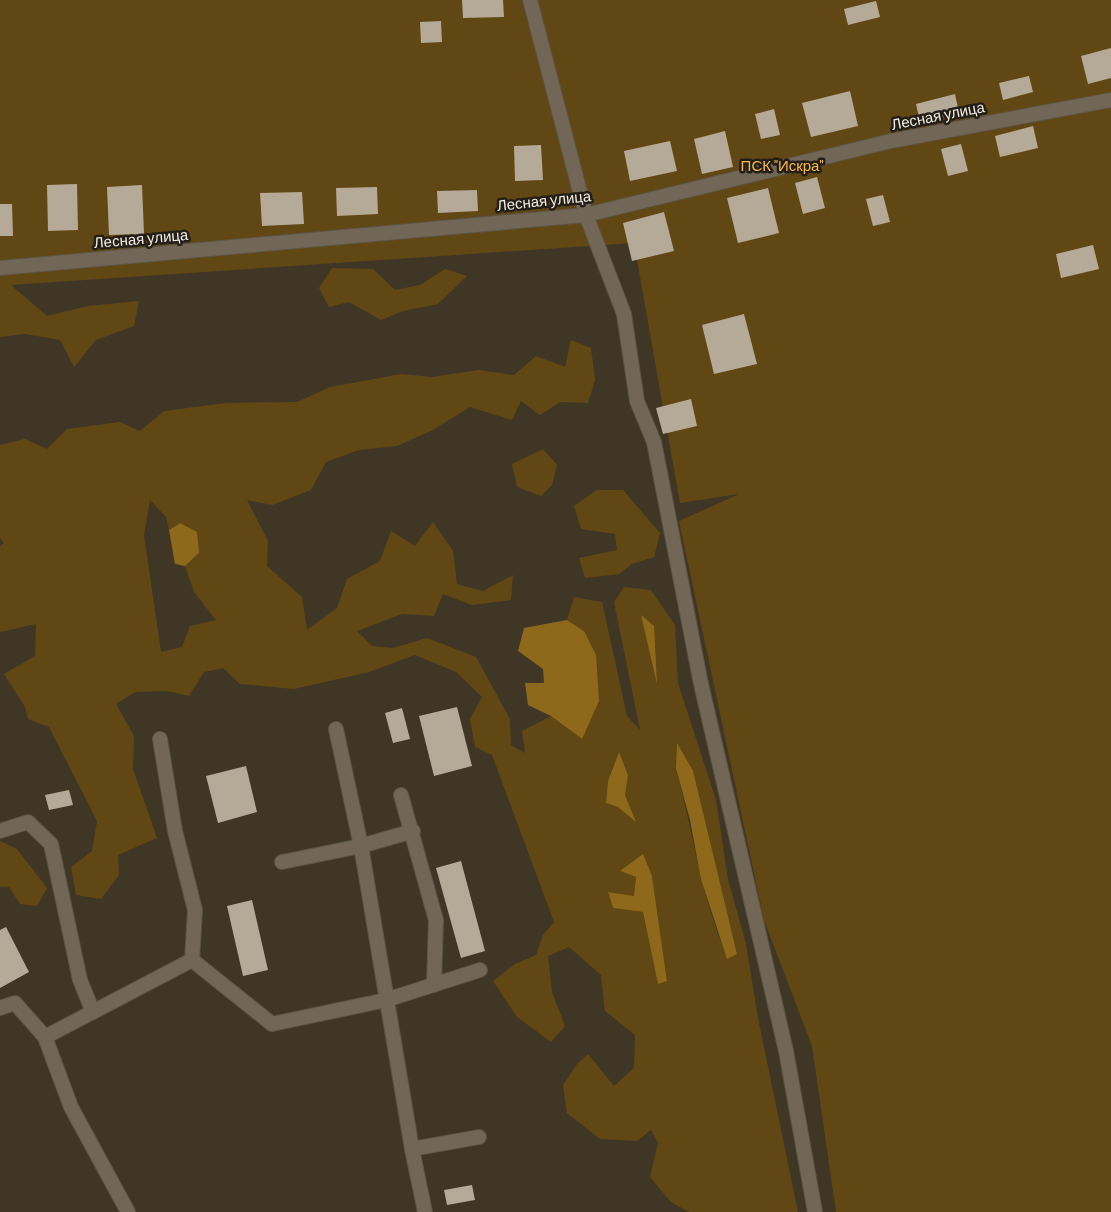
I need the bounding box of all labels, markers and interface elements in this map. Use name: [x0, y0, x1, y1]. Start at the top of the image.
street label: Лесная улица: [890, 97, 987, 133]
park label: ПСК "Искра": [741, 156, 823, 174]
street label: Лесная улица: [496, 186, 593, 214]
street label: Лесная улица: [93, 225, 190, 251]

